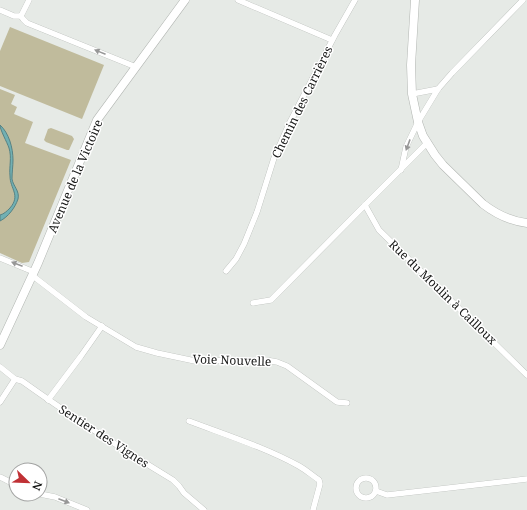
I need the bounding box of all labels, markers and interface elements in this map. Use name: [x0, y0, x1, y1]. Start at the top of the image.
street label: Chemin des Carrières: [267, 43, 337, 161]
one-way arrow: [93, 49, 105, 55]
street label: Avenue de la Victoire: [43, 117, 107, 235]
one-way arrow: [404, 140, 410, 152]
street label: Rue du Moulin à Cailloux: [385, 236, 501, 348]
one-way arrow: [11, 261, 23, 267]
street label: Voie Nouvelle: [192, 350, 272, 370]
street label: Sentier des Vignes: [56, 400, 152, 472]
north arrow: [8, 462, 48, 502]
text: N: [29, 479, 46, 493]
one-way arrow: [58, 498, 70, 504]

